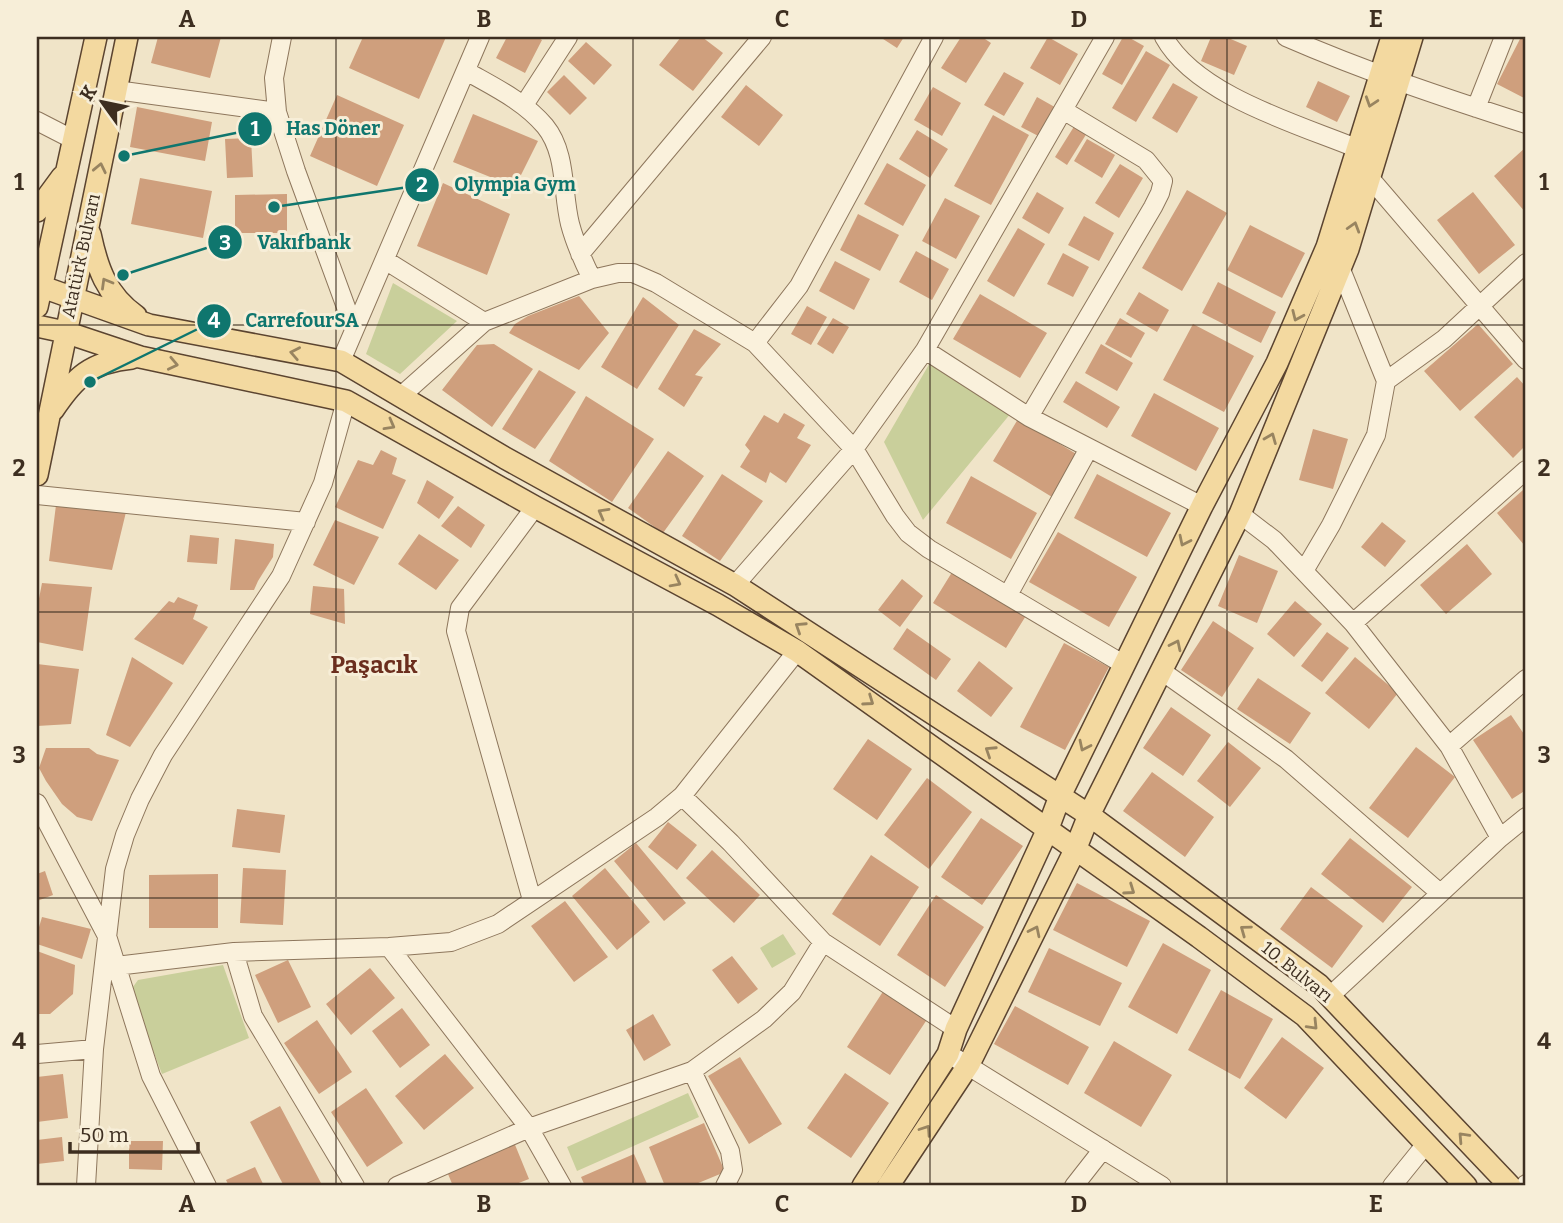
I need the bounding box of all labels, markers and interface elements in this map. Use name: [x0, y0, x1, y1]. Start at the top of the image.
text: A: [179, 5, 196, 33]
text: B: [477, 5, 491, 33]
text: C: [775, 5, 789, 33]
text: D: [1071, 5, 1087, 33]
text: E: [1369, 5, 1383, 33]
north arrow: [66, 66, 136, 136]
text: K: [75, 81, 102, 105]
one-way arrow: [1365, 95, 1380, 107]
callout: Has Döner: [237, 109, 394, 149]
text: 1: [250, 116, 260, 142]
text: Has Döner: [286, 117, 380, 140]
one-way arrow: [92, 162, 107, 174]
callout: Olympia Gym: [405, 165, 590, 205]
text: 1: [14, 168, 24, 196]
text: 1: [1539, 168, 1549, 196]
text: 2: [416, 172, 428, 198]
text: Olympia Gym: [454, 173, 576, 196]
street label: Atatürk Bulvarı: [57, 192, 105, 320]
one-way arrow: [1346, 221, 1361, 233]
callout: Vakıfbank: [208, 222, 364, 262]
text: 3: [219, 230, 231, 256]
text: Vakıfbank: [257, 231, 351, 254]
one-way arrow: [101, 278, 114, 291]
callout: CarrefourSA: [197, 301, 373, 341]
text: 4: [208, 308, 221, 334]
text: CarrefourSA: [245, 309, 359, 332]
one-way arrow: [1291, 309, 1305, 322]
one-way arrow: [289, 346, 301, 361]
one-way arrow: [167, 356, 179, 371]
one-way arrow: [383, 417, 396, 430]
one-way arrow: [1262, 433, 1276, 445]
text: 2: [13, 454, 26, 482]
text: 2: [1538, 454, 1551, 482]
one-way arrow: [598, 508, 611, 521]
one-way arrow: [1178, 534, 1192, 546]
one-way arrow: [668, 574, 681, 587]
one-way arrow: [794, 623, 807, 636]
one-way arrow: [1167, 640, 1181, 652]
district label: Paşacık: [330, 651, 418, 679]
one-way arrow: [861, 693, 874, 705]
one-way arrow: [1078, 739, 1092, 751]
text: 3: [12, 741, 26, 769]
text: 3: [1537, 741, 1551, 769]
one-way arrow: [985, 747, 998, 760]
one-way arrow: [1122, 882, 1135, 894]
one-way arrow: [1027, 926, 1041, 938]
one-way arrow: [1240, 926, 1253, 939]
street label: 10. Bulvarı: [1257, 937, 1337, 1007]
one-way arrow: [1304, 1017, 1317, 1030]
text: 4: [12, 1027, 26, 1055]
text: 4: [1537, 1027, 1551, 1055]
scale bar: [70, 1111, 198, 1155]
text: 50 m: [80, 1122, 129, 1148]
one-way arrow: [917, 1124, 930, 1137]
one-way arrow: [1458, 1132, 1471, 1145]
text: A: [179, 1190, 196, 1218]
text: B: [477, 1190, 491, 1218]
text: C: [775, 1190, 789, 1218]
text: D: [1071, 1190, 1087, 1218]
text: E: [1369, 1190, 1383, 1218]

